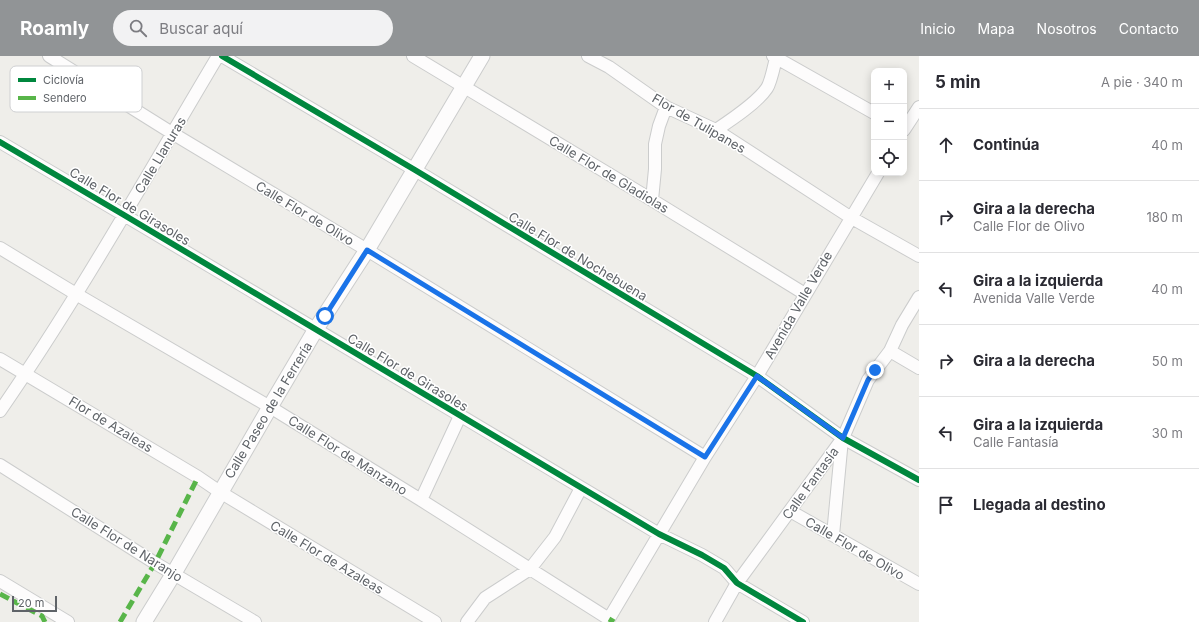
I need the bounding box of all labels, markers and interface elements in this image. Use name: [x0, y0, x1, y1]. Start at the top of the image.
search box: [113, 10, 393, 46]
text: Roamly: [20, 17, 89, 40]
icon: search: [127, 17, 149, 39]
text: Buscar aquí: [159, 19, 243, 38]
text: Inicio: [920, 20, 956, 37]
text: Mapa: [978, 20, 1015, 37]
text: Nosotros: [1037, 20, 1097, 37]
text: Contacto: [1119, 20, 1179, 37]
legend: [10, 66, 142, 112]
map controls: [871, 68, 907, 176]
button: +: [871, 68, 907, 104]
text: 5 min: [935, 72, 981, 92]
text: Ciclovía: [43, 73, 84, 87]
text: A pie · 340 m: [1101, 74, 1183, 90]
street label: Flor de Tulipanes: [649, 90, 749, 156]
text: Sendero: [43, 91, 87, 105]
button: −: [871, 104, 907, 140]
street label: Calle Llanuras: [131, 114, 189, 196]
street label: Calle Flor de Gladiolas: [546, 132, 672, 216]
icon: ahead: [935, 134, 957, 156]
text: Continúa: [973, 135, 1040, 154]
text: 40 m: [1151, 137, 1183, 153]
button: locate: [871, 140, 907, 176]
street label: Calle Flor de Girasoles: [67, 164, 193, 248]
street label: Calle Flor de Olivo: [253, 177, 357, 249]
text: Gira a la derecha: [973, 199, 1095, 218]
icon: right: [935, 206, 957, 228]
street label: Calle Flor de Nochebuena: [506, 208, 650, 304]
text: 180 m: [1146, 209, 1183, 225]
text: Calle Flor de Olivo: [973, 218, 1085, 234]
street label: Avenida Valle Verde: [761, 248, 835, 362]
text: Gira a la izquierda: [973, 271, 1103, 290]
icon: left: [935, 278, 957, 300]
text: 40 m: [1151, 281, 1183, 297]
text: Avenida Valle Verde: [973, 290, 1095, 306]
route start: [316, 307, 334, 325]
street label: Calle Flor de Girasoles: [345, 330, 471, 414]
street label: Calle Paseo de la Ferrería: [221, 339, 315, 481]
icon: right: [935, 350, 957, 372]
text: Gira a la derecha: [973, 351, 1095, 370]
text: 50 m: [1152, 353, 1183, 369]
route end: [866, 361, 884, 379]
street label: Flor de Azaleas: [66, 393, 156, 455]
street label: Calle Flor de Manzano: [286, 412, 411, 498]
text: Gira a la izquierda: [973, 415, 1103, 434]
icon: left: [935, 422, 957, 444]
text: 30 m: [1152, 425, 1183, 441]
text: Calle Fantasía: [973, 434, 1059, 450]
street label: Calle Fantasía: [778, 444, 842, 522]
icon: arrive: [935, 494, 957, 516]
text: Llegada al destino: [973, 495, 1106, 514]
street label: Calle Flor de Naranjo: [68, 503, 186, 585]
street label: Calle Flor de Olivo: [803, 513, 908, 583]
street label: Calle Flor de Azaleas: [268, 517, 387, 597]
scale bar: [12, 594, 57, 613]
text: 20 m: [18, 596, 44, 610]

